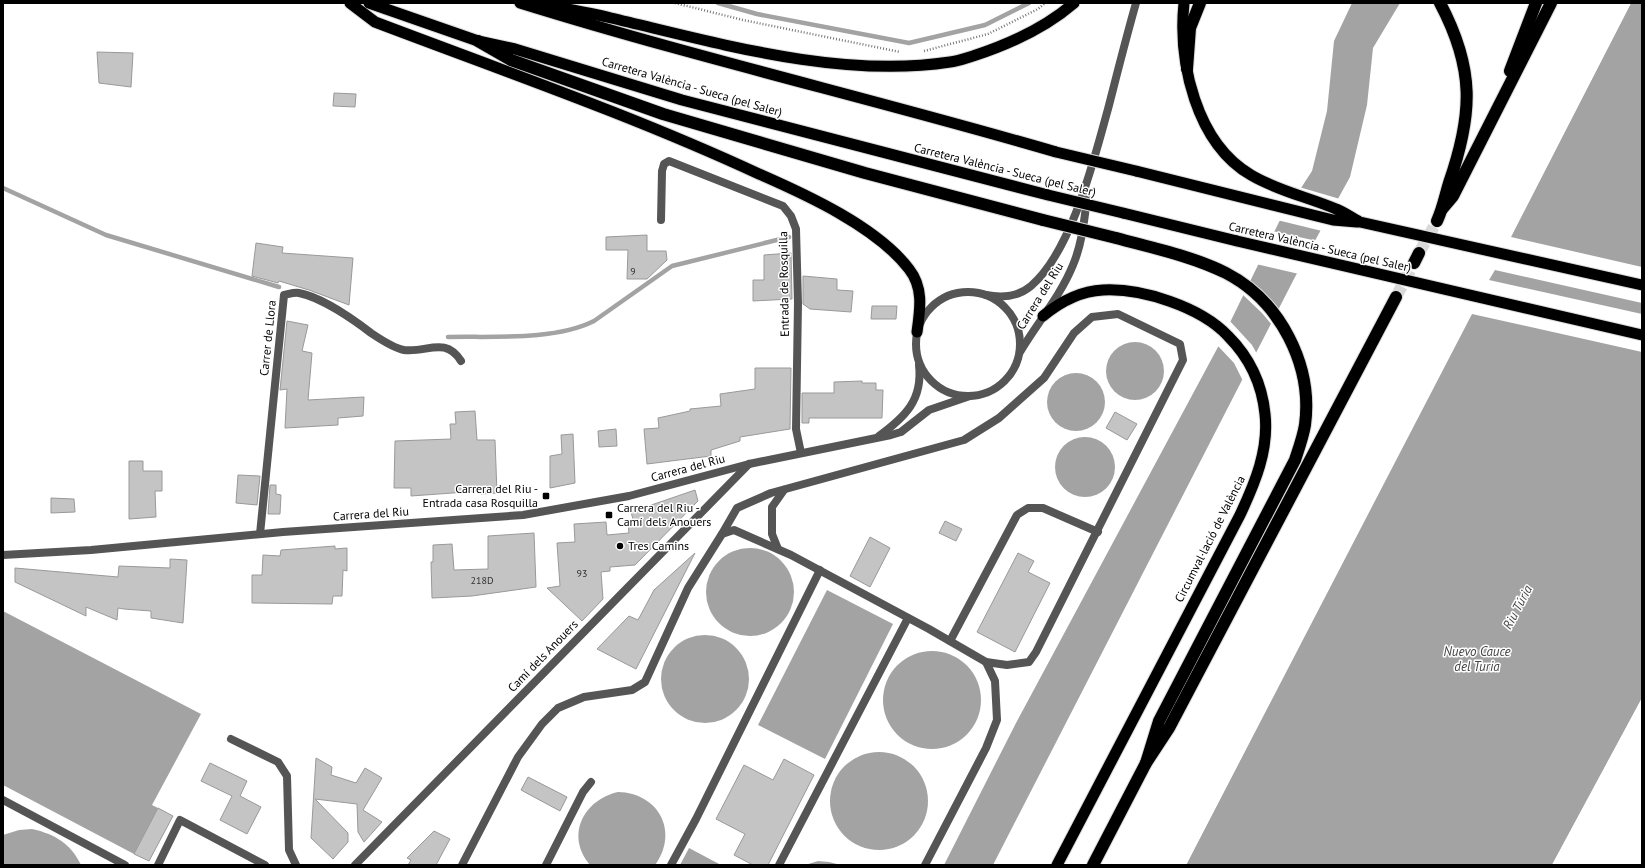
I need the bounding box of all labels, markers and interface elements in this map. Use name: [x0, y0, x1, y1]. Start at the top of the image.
street label: Carretera València - Sueca (pel Saler): [600, 54, 784, 119]
street label: Carretera València - Sueca (pel Saler): [913, 140, 1098, 199]
street label: Carretera València - Sueca (pel Saler): [1227, 218, 1413, 275]
street label: Entrada de Rosquilla: [775, 231, 792, 337]
street label: Carrera del Riu: [1013, 259, 1066, 332]
house number: 9: [630, 265, 636, 278]
street label: Carrer de Llora: [256, 299, 279, 377]
street label: Carrera del Riu: [649, 450, 727, 485]
street label: Circumval·lació de València: [1171, 473, 1248, 605]
place label: Carrera del Riu - Entrada casa Rosquilla: [423, 481, 538, 510]
marker: Carrera del Riu - Entrada casa Rosquilla: [541, 491, 551, 501]
place label: Carrera del Riu - Camí dels Anouers: [617, 500, 711, 529]
street label: Carrera del Riu: [332, 503, 409, 524]
marker: Carrera del Riu - Camí dels Anouers: [604, 510, 614, 520]
place label: Tres Camins: [628, 538, 689, 553]
marker: Tres Camins: [615, 541, 625, 551]
house number: 93: [577, 567, 587, 580]
house number: 218D: [471, 574, 493, 587]
water label: Riu Túria: [1499, 582, 1536, 632]
street label: Camí dels Anouers: [504, 616, 581, 695]
water label: Nuevo Cauce del Turia: [1443, 643, 1511, 675]

